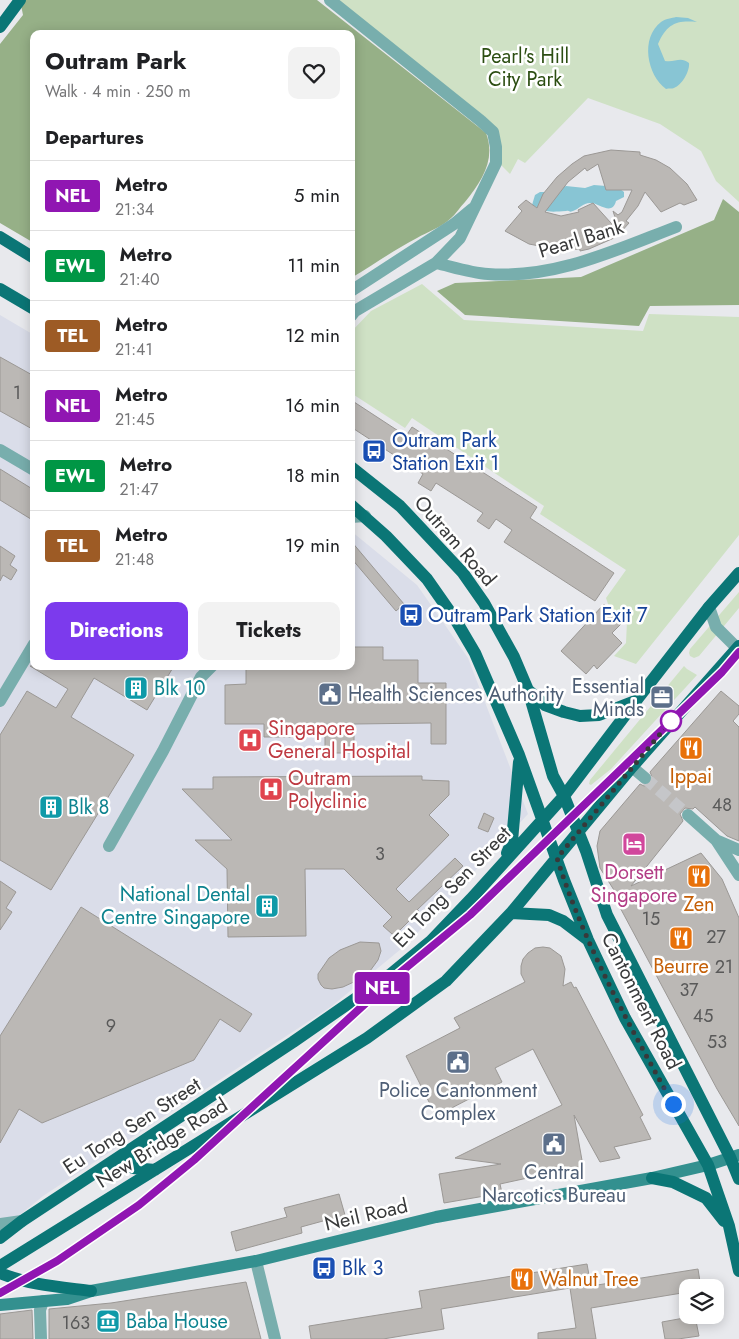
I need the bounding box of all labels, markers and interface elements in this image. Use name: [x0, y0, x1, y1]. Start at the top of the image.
park label: Pearl's Hill City Park: [481, 42, 569, 94]
text: Outram Park: [45, 43, 187, 78]
button: heart: [288, 47, 340, 99]
text: Walk · 4 min · 250 m: [45, 80, 191, 103]
text: Departures: [45, 124, 144, 151]
text: Metro: [115, 171, 168, 198]
text: 5 min: [294, 182, 340, 209]
text: NEL: [55, 183, 90, 209]
text: 21:34: [115, 198, 154, 221]
street label: Pearl Bank: [535, 212, 627, 266]
text: Metro: [120, 241, 172, 268]
text: 11 min: [287, 252, 340, 279]
text: EWL: [55, 253, 95, 279]
text: 21:40: [120, 268, 160, 291]
text: Metro: [115, 311, 168, 338]
text: 12 min: [285, 322, 340, 349]
text: TEL: [57, 323, 88, 349]
text: 21:41: [115, 338, 153, 361]
house number: 1: [13, 380, 21, 406]
text: Metro: [115, 381, 168, 408]
text: 16 min: [285, 392, 340, 419]
text: NEL: [55, 393, 90, 419]
text: 21:45: [115, 408, 154, 431]
place label: Outram Park Station Exit 1: [392, 426, 499, 478]
bus stop icon: Outram Park Station Exit 1: [361, 438, 387, 464]
text: Metro: [120, 451, 172, 478]
text: 18 min: [286, 462, 340, 489]
text: EWL: [55, 463, 95, 489]
text: 21:47: [120, 478, 158, 501]
street label: Outram Road: [407, 489, 503, 593]
text: Metro: [115, 521, 168, 548]
text: 19 min: [285, 532, 340, 559]
text: TEL: [57, 533, 88, 559]
text: 21:48: [115, 548, 154, 571]
place label: Outram Park Station Exit 7: [428, 601, 648, 630]
button: Directions: [45, 602, 188, 660]
button: Tickets: [198, 602, 340, 660]
bus stop icon: Outram Park Station Exit 7: [398, 602, 424, 628]
place label: Essential Minds: [572, 672, 644, 724]
place label: Blk 10: [154, 674, 206, 703]
building icon: Blk 10: [123, 675, 149, 701]
place label: Health Sciences Authority: [348, 680, 564, 709]
public building icon: Health Sciences Authority: [317, 681, 343, 707]
office icon: Essential Minds: [649, 684, 675, 710]
unlabelled marker: [660, 710, 682, 732]
place label: Singapore General Hospital: [268, 714, 411, 766]
hospital icon: Singapore General Hospital: [237, 727, 263, 753]
restaurant icon: Ippai: [678, 735, 704, 761]
place label: Ippai: [670, 762, 712, 791]
place label: Outram Polyclinic: [288, 764, 367, 816]
hospital icon: Outram Polyclinic: [258, 776, 284, 802]
house number: 48: [712, 792, 732, 818]
place label: Blk 8: [68, 793, 109, 822]
building icon: Blk 8: [38, 794, 64, 820]
street label: Eu Tong Sen Street: [386, 820, 518, 954]
hotel icon: Dorsett Singapore: [621, 831, 647, 857]
house number: 3: [375, 841, 385, 867]
place label: Dorsett Singapore: [591, 858, 677, 910]
restaurant icon: Zen: [686, 863, 712, 889]
place label: National Dental Centre Singapore: [101, 880, 250, 932]
place label: Zen: [683, 890, 715, 919]
building icon: National Dental Centre Singapore: [254, 893, 280, 919]
house number: 15: [642, 906, 660, 932]
house number: 27: [706, 924, 726, 950]
restaurant icon: Beurre: [668, 925, 694, 951]
street label: Cantonment Road: [594, 927, 688, 1075]
place label: Beurre: [653, 952, 709, 981]
house number: 21: [715, 954, 733, 980]
line badge: NEL: [353, 972, 411, 1004]
text: NEL: [365, 975, 399, 1001]
house number: 37: [679, 977, 699, 1003]
house number: 45: [693, 1003, 713, 1029]
house number: 9: [106, 1013, 116, 1039]
house number: 53: [707, 1029, 727, 1055]
public building icon: Police Cantonment Complex: [445, 1049, 471, 1075]
street label: Eu Tong Sen Street: [57, 1070, 207, 1181]
place label: Police Cantonment Complex: [379, 1076, 537, 1128]
street label: New Bridge Road: [90, 1091, 234, 1195]
your location: [661, 1092, 686, 1117]
public building icon: Central Narcotics Bureau: [541, 1131, 567, 1157]
place label: Central Narcotics Bureau: [482, 1158, 626, 1210]
street label: Neil Road: [321, 1191, 411, 1239]
place label: Blk 3: [342, 1254, 384, 1283]
bus stop icon: Blk 3: [311, 1255, 337, 1281]
place label: Walnut Tree: [540, 1265, 639, 1294]
restaurant icon: Walnut Tree: [509, 1266, 535, 1292]
map controls: [679, 1279, 724, 1324]
button: layers: [679, 1279, 724, 1324]
place label: Baba House: [126, 1307, 228, 1336]
museum icon: Baba House: [95, 1308, 121, 1334]
house number: 163: [62, 1310, 90, 1336]

